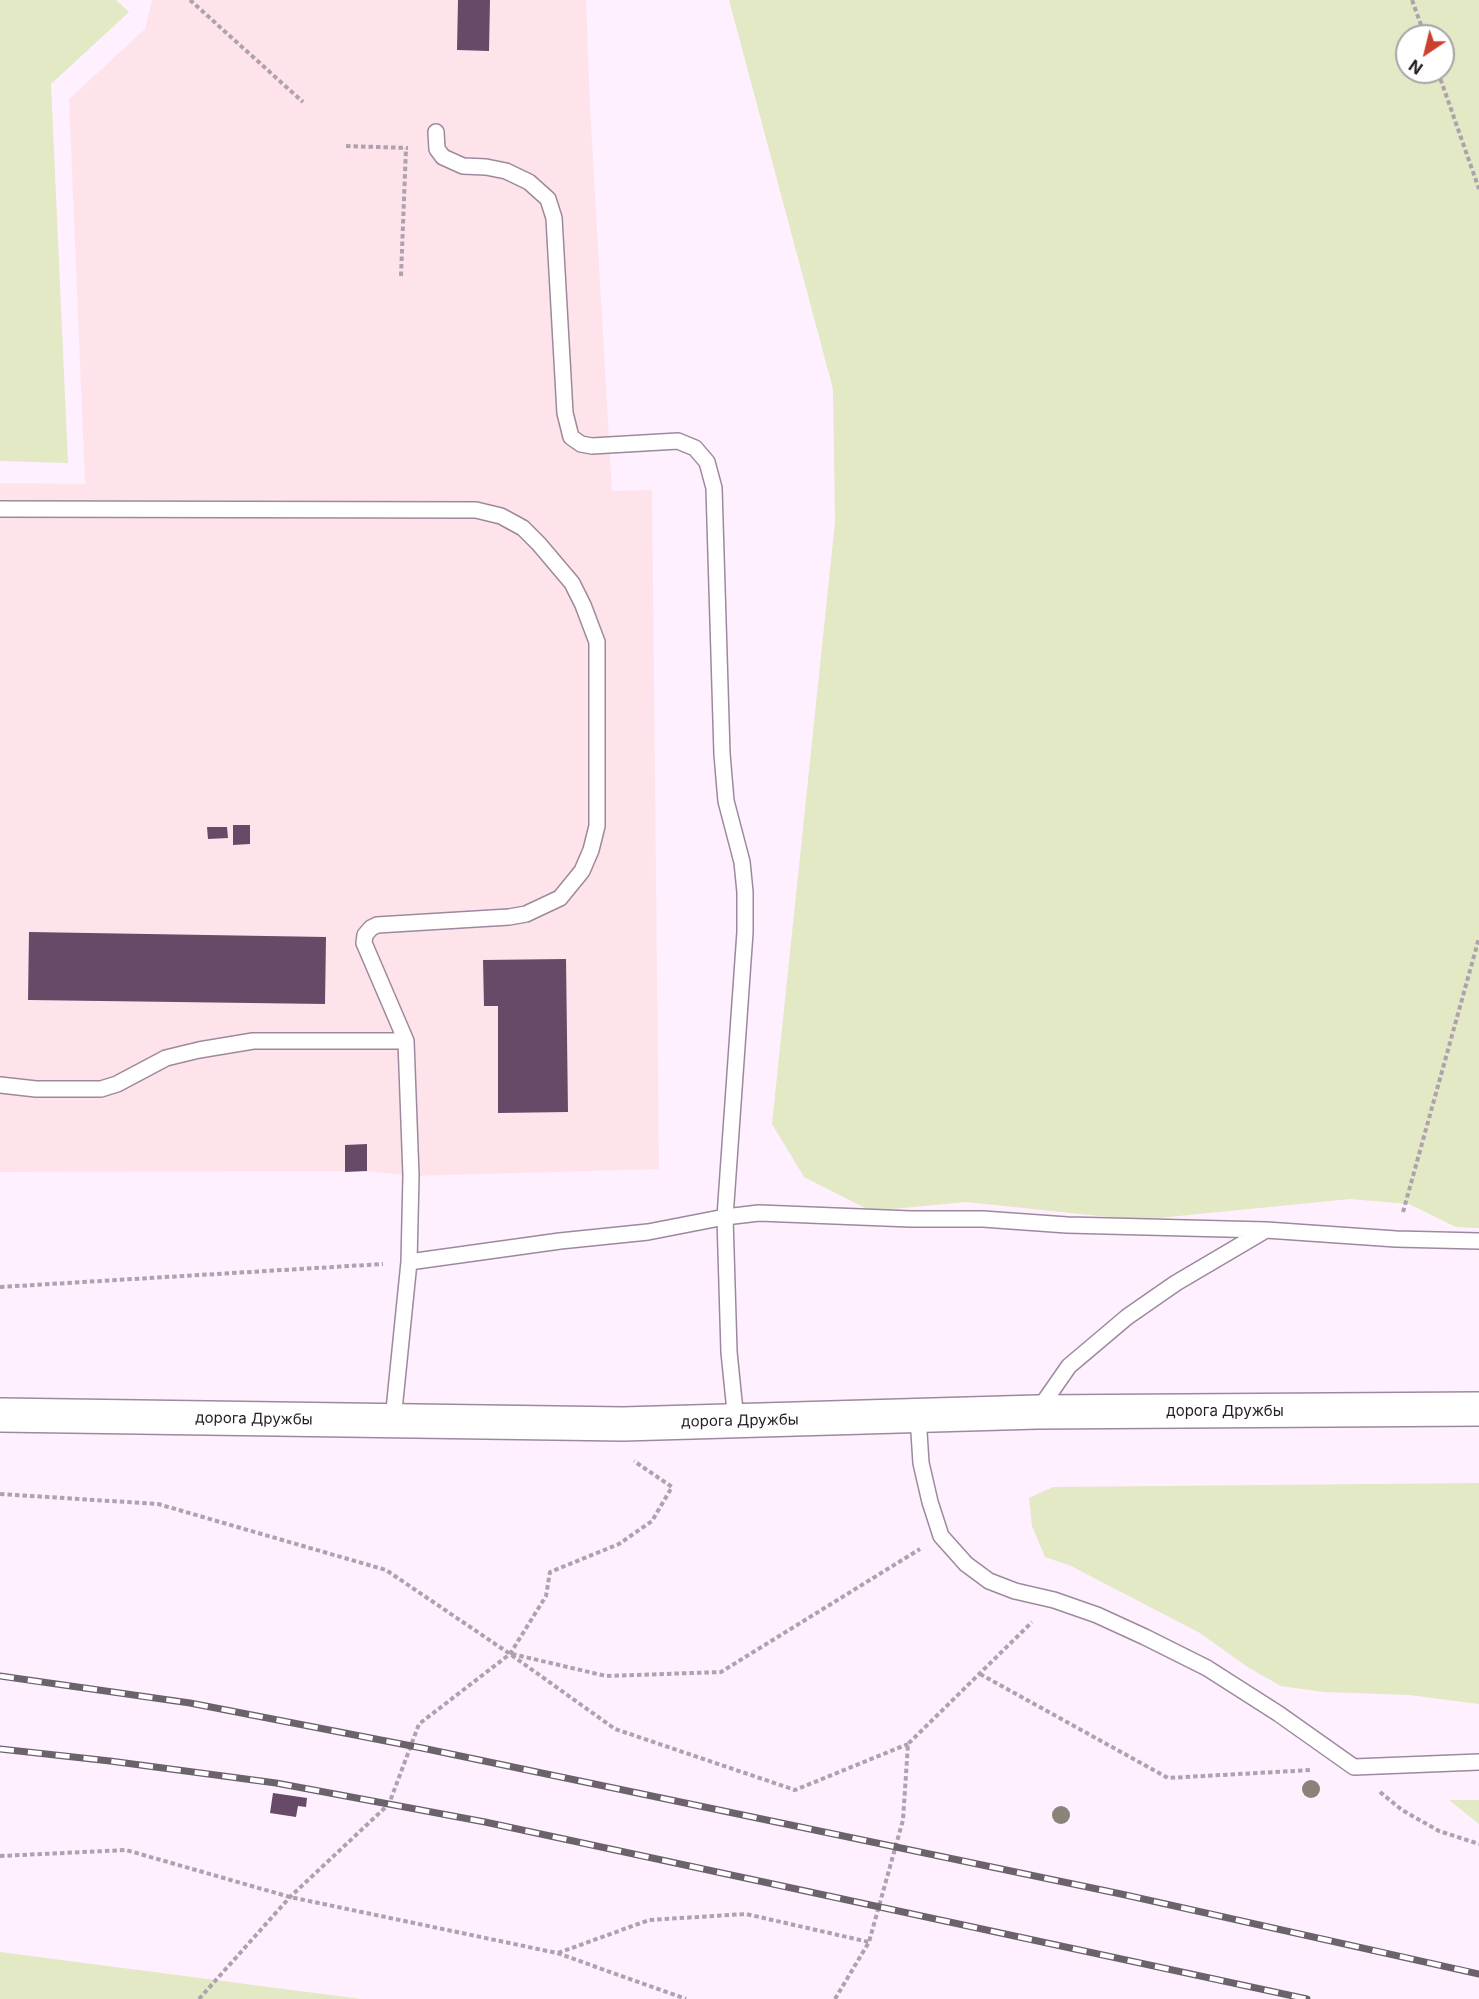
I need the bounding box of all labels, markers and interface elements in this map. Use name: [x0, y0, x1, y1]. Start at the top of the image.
north arrow: [1395, 24, 1455, 84]
text: N: [1405, 55, 1427, 79]
street label: дорога Дружбы: [1166, 1402, 1284, 1420]
street label: дорога Дружбы: [195, 1409, 313, 1429]
street label: дорога Дружбы: [681, 1411, 799, 1431]

